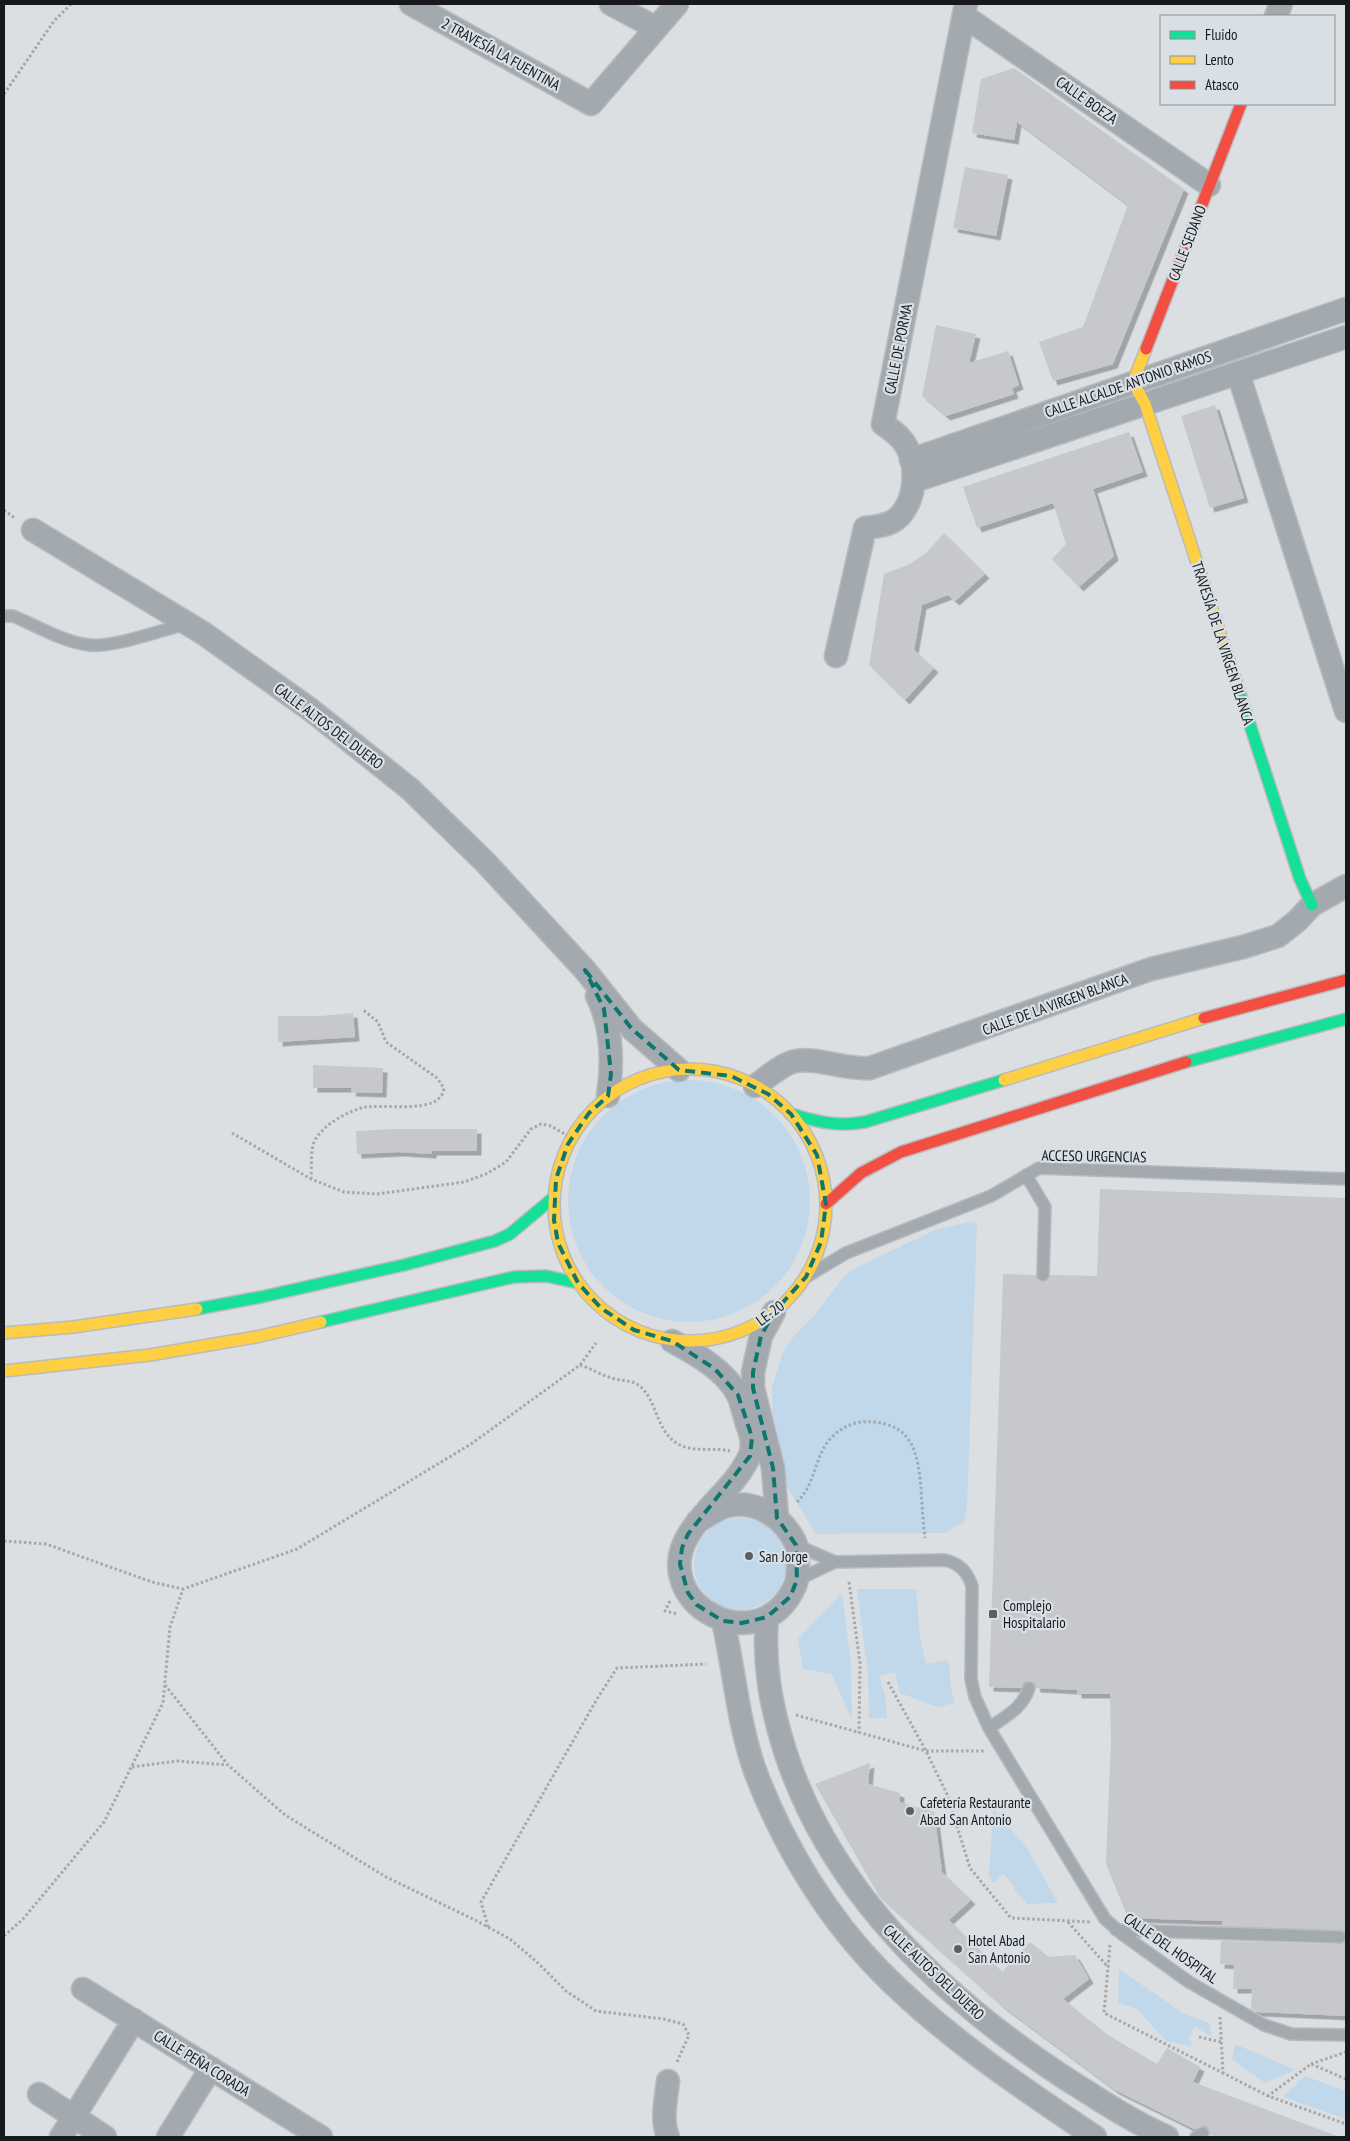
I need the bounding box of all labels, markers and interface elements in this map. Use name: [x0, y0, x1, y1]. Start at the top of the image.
street label: 2 TRAVESÍA LA FUENTINA: [438, 14, 564, 95]
legend: [1160, 15, 1335, 105]
text: Fluido: [1205, 25, 1237, 44]
text: Lento: [1205, 50, 1234, 69]
street label: CALLE BOEZA: [1053, 72, 1122, 129]
text: Atasco: [1205, 75, 1239, 94]
street label: CALLE SEDANO: [1164, 202, 1210, 284]
street label: CALLE DE PORMA: [880, 301, 916, 396]
street label: CALLE ALCALDE ANTONIO RAMOS: [1042, 346, 1214, 422]
street label: TRAVESÍA DE LA VIRGEN BLANCA: [1188, 559, 1259, 728]
street label: CALLE ALTOS DEL DUERO: [271, 679, 387, 773]
street label: CALLE DE LA VIRGEN BLANCA: [980, 969, 1131, 1039]
street label: ACCESO URGENCIAS: [1041, 1146, 1147, 1166]
street label: LE-20: [752, 1296, 788, 1330]
place label: San Jorge: [759, 1547, 808, 1566]
marker: San Jorge: [743, 1550, 755, 1562]
place label: Complejo Hospitalario: [1003, 1596, 1066, 1632]
marker: Complejo Hospitalario: [987, 1608, 999, 1620]
place label: Cafetería Restaurante Abad San Antonio: [920, 1793, 1031, 1829]
marker: Cafetería Restaurante Abad San Antonio: [904, 1805, 916, 1817]
street label: CALLE DEL HOSPITAL: [1120, 1908, 1223, 1988]
street label: CALLE ALTOS DEL DUERO: [879, 1920, 989, 2024]
place label: Hotel Abad San Antonio: [968, 1931, 1030, 1967]
marker: Hotel Abad San Antonio: [952, 1943, 964, 1955]
street label: CALLE PEÑA CORADA: [150, 2026, 254, 2101]

